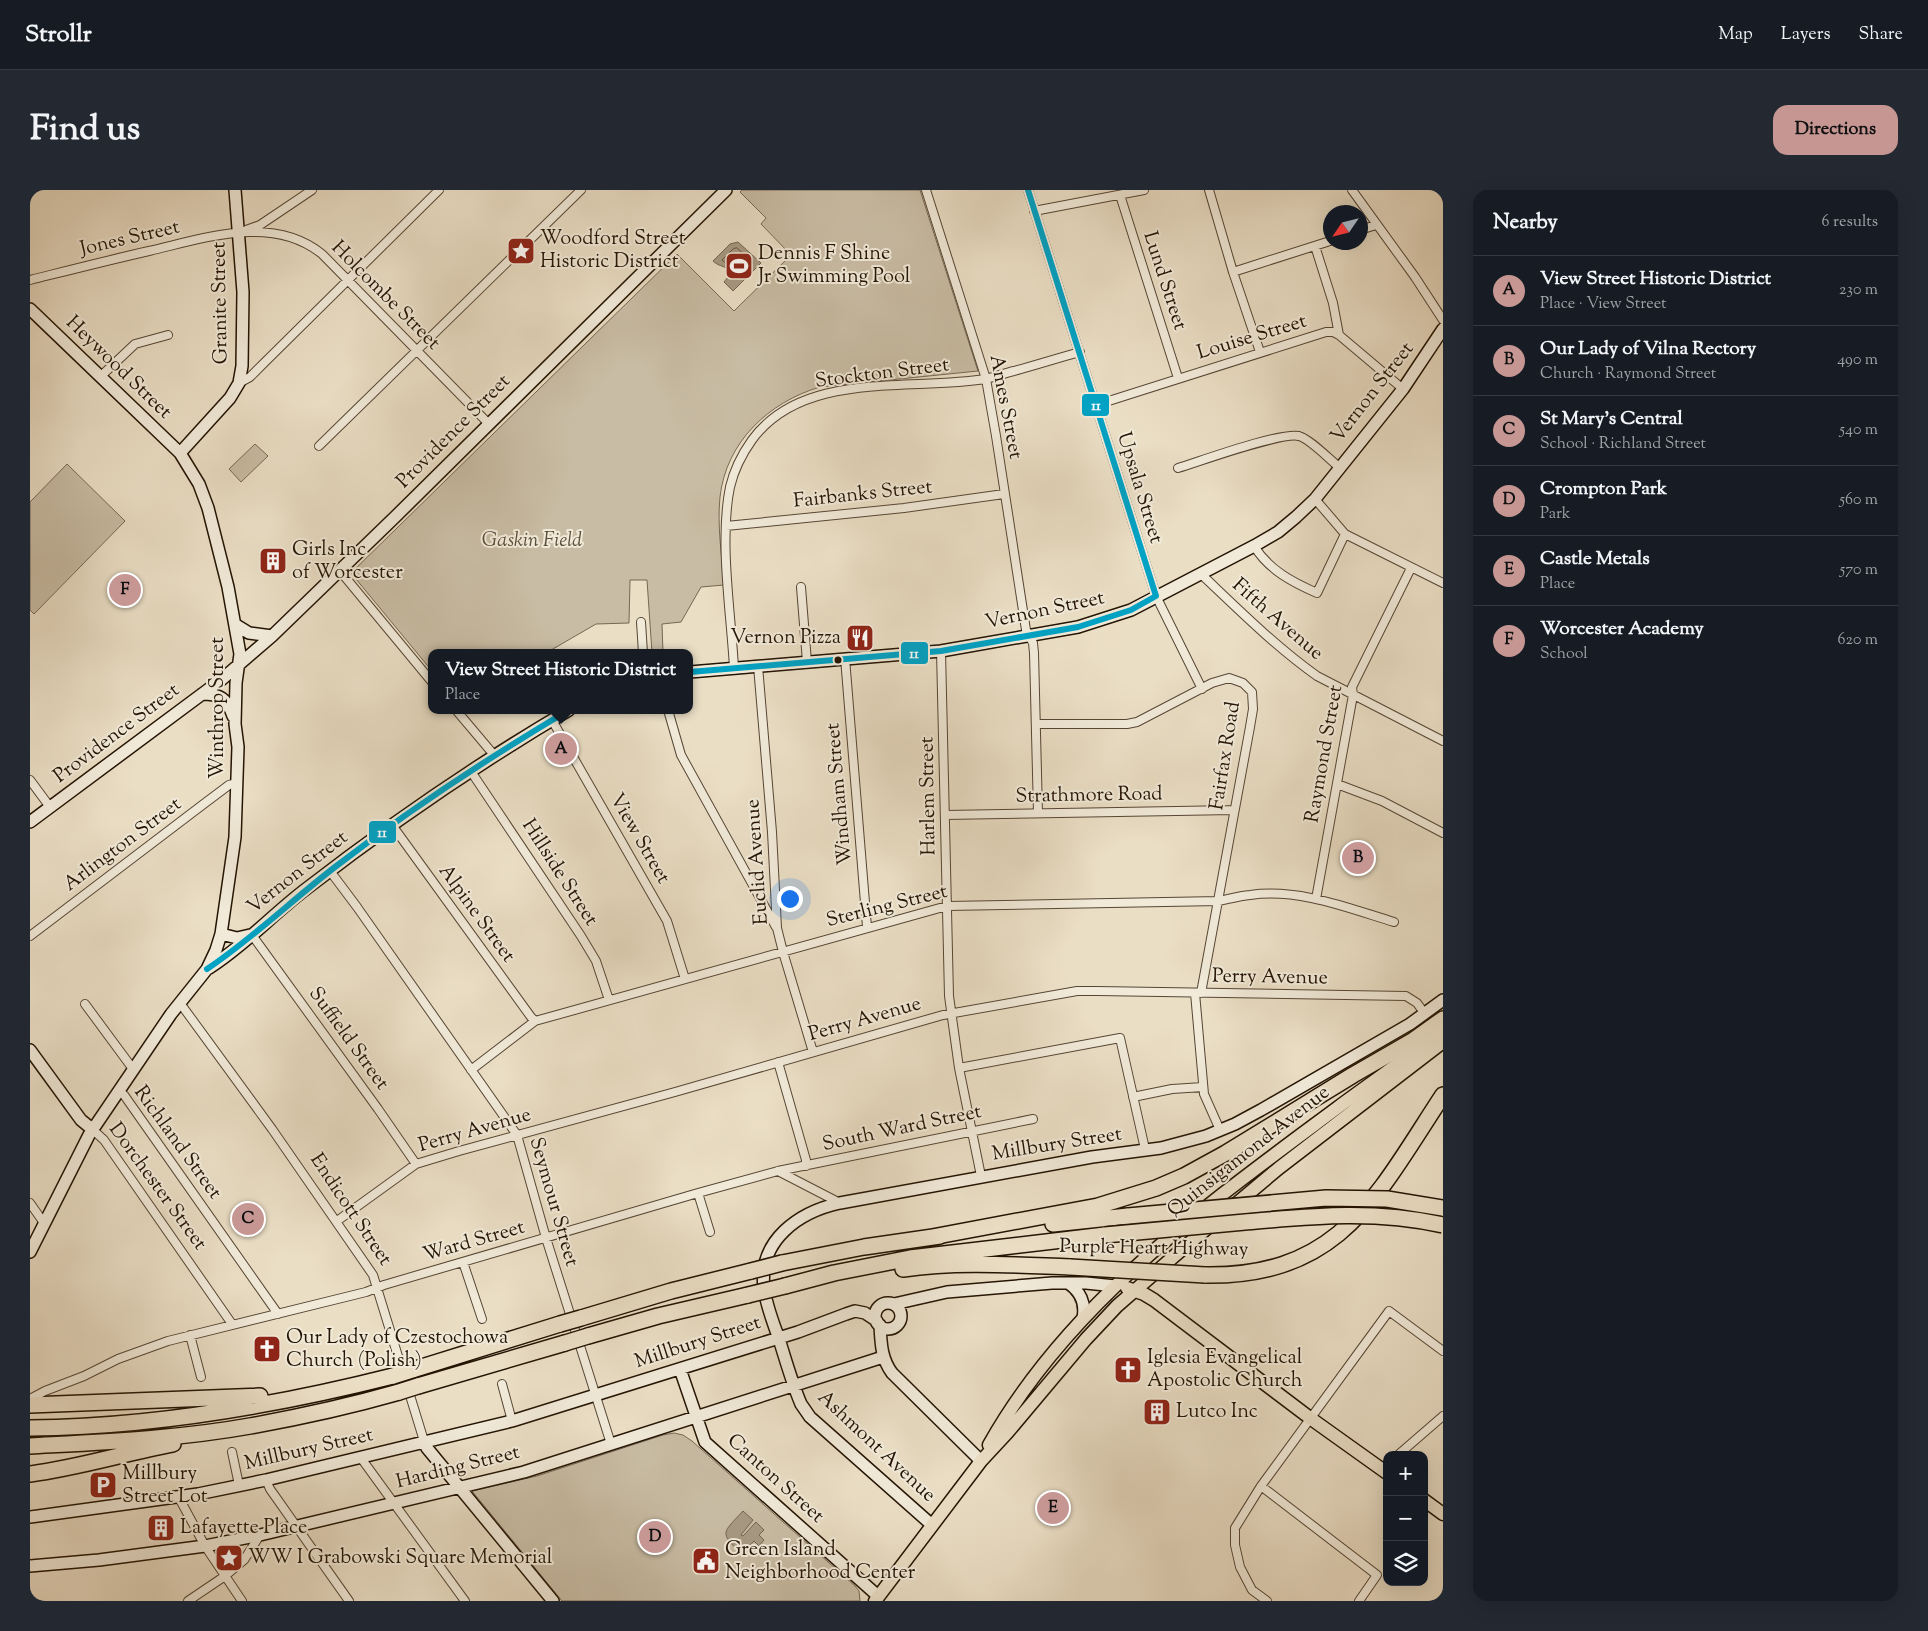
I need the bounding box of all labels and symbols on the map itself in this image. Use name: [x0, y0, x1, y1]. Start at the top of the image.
north arrow: [1323, 205, 1368, 250]
street label: Jones Street: [76, 213, 183, 265]
place label: Woodford Street Historic District: [540, 225, 686, 277]
street label: Lund Street: [1134, 228, 1194, 334]
street label: Holcombe Street: [324, 235, 446, 357]
place icon: Woodford Street Historic District: [506, 236, 536, 266]
place label: Dennis F Shine Jr Swimming Pool: [757, 240, 911, 292]
street label: Granite Street: [205, 241, 237, 365]
sports icon: Dennis F Shine Jr Swimming Pool: [724, 251, 754, 281]
street label: Louise Street: [1194, 308, 1311, 368]
street label: Heywood Street: [58, 310, 178, 427]
street label: Vernon Street: [1324, 336, 1422, 450]
street label: Stockton Street: [813, 351, 951, 397]
street label: Ames Street: [981, 352, 1029, 462]
street label: Providence Street: [390, 368, 518, 496]
line badge: 11: [1081, 393, 1110, 417]
text: 11: [1091, 397, 1101, 417]
street label: Upsala Street: [1108, 429, 1170, 547]
street label: Fairbanks Street: [792, 473, 934, 517]
park label: Gaskin Field: [482, 527, 582, 556]
place label: Girls Inc of Worcester: [292, 536, 403, 588]
building icon: Girls Inc of Worcester: [258, 546, 288, 576]
pin: F: [109, 571, 141, 609]
street label: Fifth Avenue: [1225, 572, 1329, 668]
street label: Vernon Street: [983, 584, 1107, 638]
restaurant icon: Vernon Pizza: [845, 623, 875, 653]
place label: Vernon Pizza: [730, 624, 841, 653]
street label: Winthrop Street: [204, 637, 233, 779]
line badge: 11: [900, 641, 929, 665]
text: 11: [909, 645, 919, 665]
unlabelled marker: [833, 655, 843, 665]
street label: Providence Street: [48, 677, 186, 791]
street label: Raymond Street: [1299, 683, 1351, 825]
street label: Fairfax Road: [1203, 700, 1249, 812]
street label: Windham Street: [819, 721, 861, 867]
pin: A: [545, 730, 577, 768]
street label: Harlem Street: [913, 736, 945, 856]
street label: Strathmore Road: [1015, 780, 1163, 812]
street label: View Street: [601, 788, 677, 890]
street label: Arlington Street: [58, 791, 188, 899]
street label: Euclid Avenue: [739, 798, 777, 926]
street label: Hillside Street: [514, 814, 605, 932]
line badge: 11: [368, 820, 397, 844]
street label: Vernon Street: [241, 824, 355, 922]
text: 11: [377, 824, 387, 844]
pin: B: [1342, 839, 1374, 877]
street label: Alpine Street: [430, 859, 522, 969]
street label: Sterling Street: [823, 878, 951, 936]
your location: [777, 886, 803, 912]
street label: Perry Avenue: [1212, 962, 1328, 994]
street label: Suffield Street: [301, 981, 395, 1097]
street label: Perry Avenue: [805, 990, 925, 1050]
street label: Quinsigamond Avenue: [1161, 1079, 1337, 1225]
street label: Richland Street: [126, 1080, 228, 1206]
street label: South Ward Street: [820, 1098, 984, 1160]
street label: Perry Avenue: [415, 1101, 535, 1161]
street label: Dorchester Street: [101, 1117, 213, 1257]
street label: Millbury Street: [990, 1120, 1124, 1170]
street label: Seymour Street: [521, 1134, 585, 1270]
street label: Endicott Street: [302, 1148, 398, 1272]
pin: C: [232, 1200, 264, 1238]
street label: Ward Street: [420, 1214, 528, 1270]
street label: Purple Heart Highway: [1059, 1233, 1249, 1265]
street label: Millbury Street: [631, 1309, 765, 1377]
place label: Our Lady of Czestochowa Church (Polish): [286, 1324, 508, 1376]
church icon: Our Lady of Czestochowa Church (Polish): [252, 1334, 282, 1364]
place label: Iglesia Evangelical Apostolic Church: [1147, 1344, 1303, 1396]
church icon: Iglesia Evangelical Apostolic Church: [1113, 1355, 1143, 1385]
street label: Ashmont Avenue: [810, 1384, 942, 1510]
building icon: Lutco Inc: [1142, 1397, 1172, 1427]
place label: Lutco Inc: [1176, 1398, 1258, 1427]
street label: Millbury Street: [242, 1421, 376, 1479]
street label: Canton Street: [720, 1427, 830, 1531]
street label: Harding Street: [393, 1439, 523, 1497]
place label: Millbury Street Lot: [122, 1460, 208, 1512]
parking icon: Millbury Street Lot: [88, 1470, 118, 1500]
pin: E: [1037, 1489, 1069, 1527]
building icon: Lafayette Place: [146, 1513, 176, 1543]
place label: Lafayette Place: [180, 1514, 307, 1543]
pin: D: [639, 1518, 671, 1556]
place label: Green Island Neighborhood Center: [725, 1536, 916, 1588]
place icon: WW I Grabowski Square Memorial: [214, 1543, 244, 1573]
place label: WW I Grabowski Square Memorial: [248, 1544, 553, 1573]
public building icon: Green Island Neighborhood Center: [691, 1546, 721, 1576]

